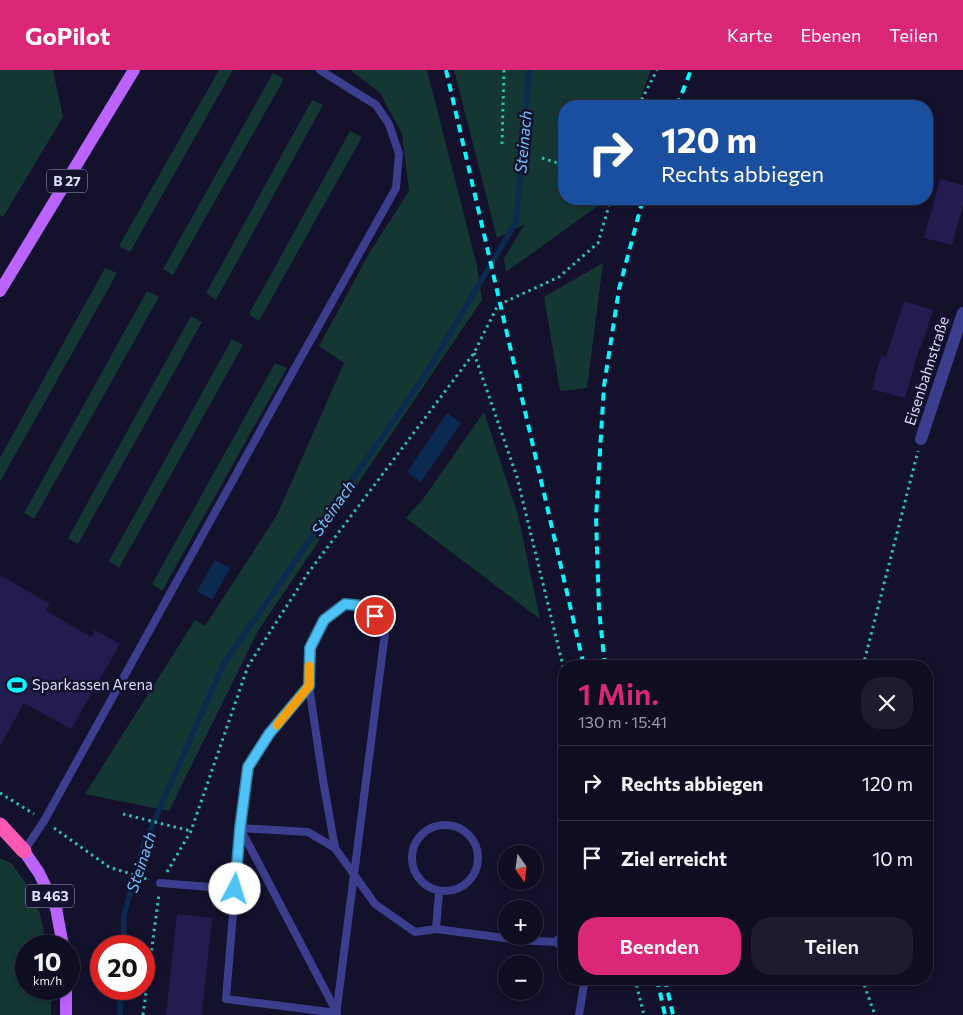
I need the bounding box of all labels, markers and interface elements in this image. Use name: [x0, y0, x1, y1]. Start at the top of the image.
text: GoPilot: [25, 21, 110, 50]
text: Karte: [727, 24, 772, 46]
text: Ebenen: [800, 24, 861, 46]
text: Teilen: [889, 24, 938, 46]
water label: Steinach: [510, 110, 535, 174]
text: 120 m: [661, 117, 757, 160]
icon: right: [578, 120, 643, 185]
text: Rechts abbiegen: [661, 160, 824, 187]
road number: B 27: [47, 170, 87, 192]
street label: Eisenbahnstraße: [900, 314, 952, 428]
water label: Steinach: [307, 477, 358, 539]
pin: [354, 595, 396, 637]
icon: arrive: [361, 602, 389, 630]
sports icon: Sparkassen Arena: [6, 674, 28, 696]
text: 1 Min.: [578, 674, 659, 711]
place label: Sparkassen Arena: [32, 675, 153, 693]
button: close: [861, 677, 913, 729]
text: 130 m · 15:41: [578, 712, 667, 731]
icon: right: [578, 769, 606, 797]
text: Rechts abbiegen: [621, 772, 763, 795]
text: 120 m: [862, 772, 913, 795]
water label: Steinach: [122, 829, 159, 895]
icon: arrive: [578, 844, 606, 872]
north arrow: [498, 845, 542, 890]
map controls: [498, 845, 543, 1000]
text: Ziel erreicht: [621, 847, 727, 870]
text: 10 m: [872, 847, 913, 870]
position arrow: [208, 862, 260, 914]
road number: B 463: [26, 884, 74, 908]
button: +: [498, 900, 543, 945]
button: Beenden: [578, 917, 741, 975]
button: Teilen: [751, 917, 913, 975]
speed limit sign: 20: [90, 935, 155, 1000]
text: 10: [34, 946, 61, 976]
button: −: [498, 955, 543, 1000]
text: km/h: [33, 973, 62, 987]

